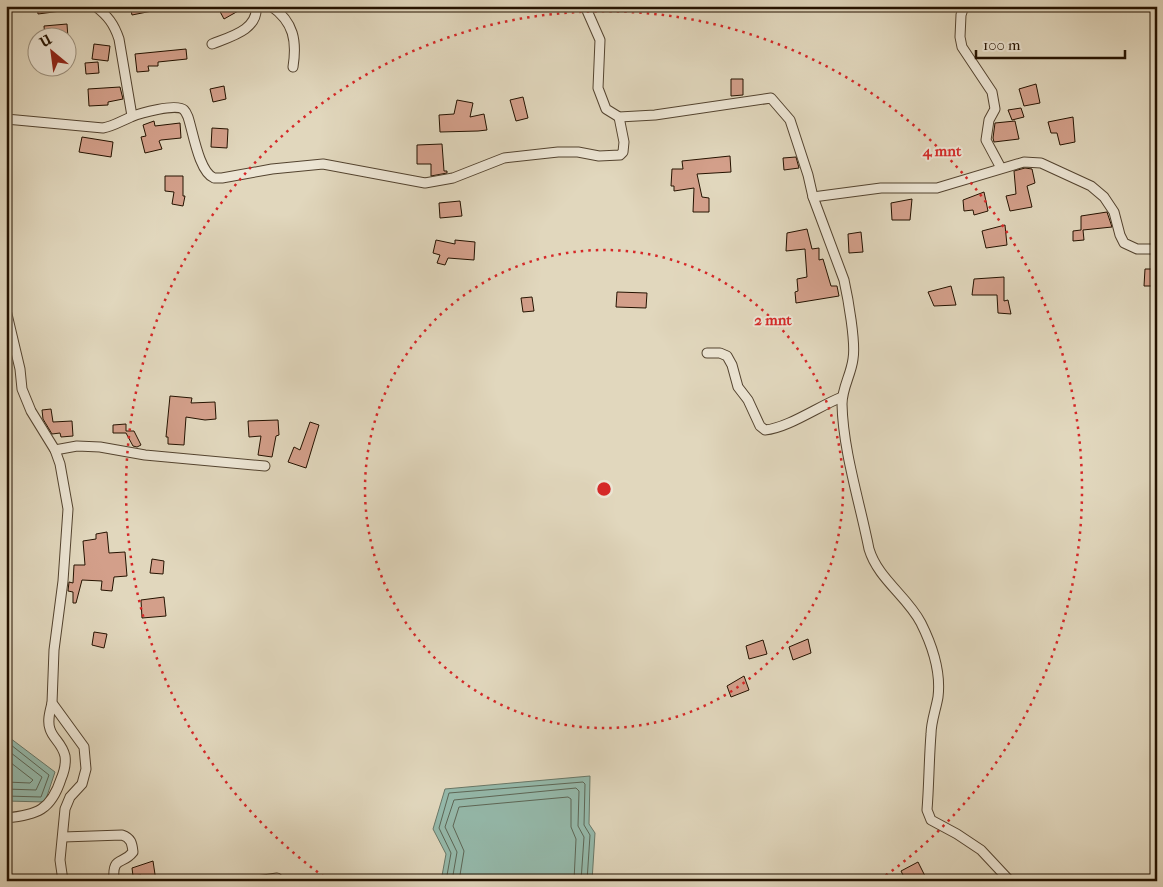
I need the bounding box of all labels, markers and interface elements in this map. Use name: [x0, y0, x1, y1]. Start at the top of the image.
north arrow: [28, 28, 78, 78]
scale bar: [976, 28, 1124, 60]
text: U: [36, 31, 55, 52]
text: 100 m: [983, 36, 1021, 54]
text: 4 mnt: [922, 142, 962, 160]
text: 2 mnt: [754, 311, 792, 329]
centre of rings: [595, 480, 613, 498]

